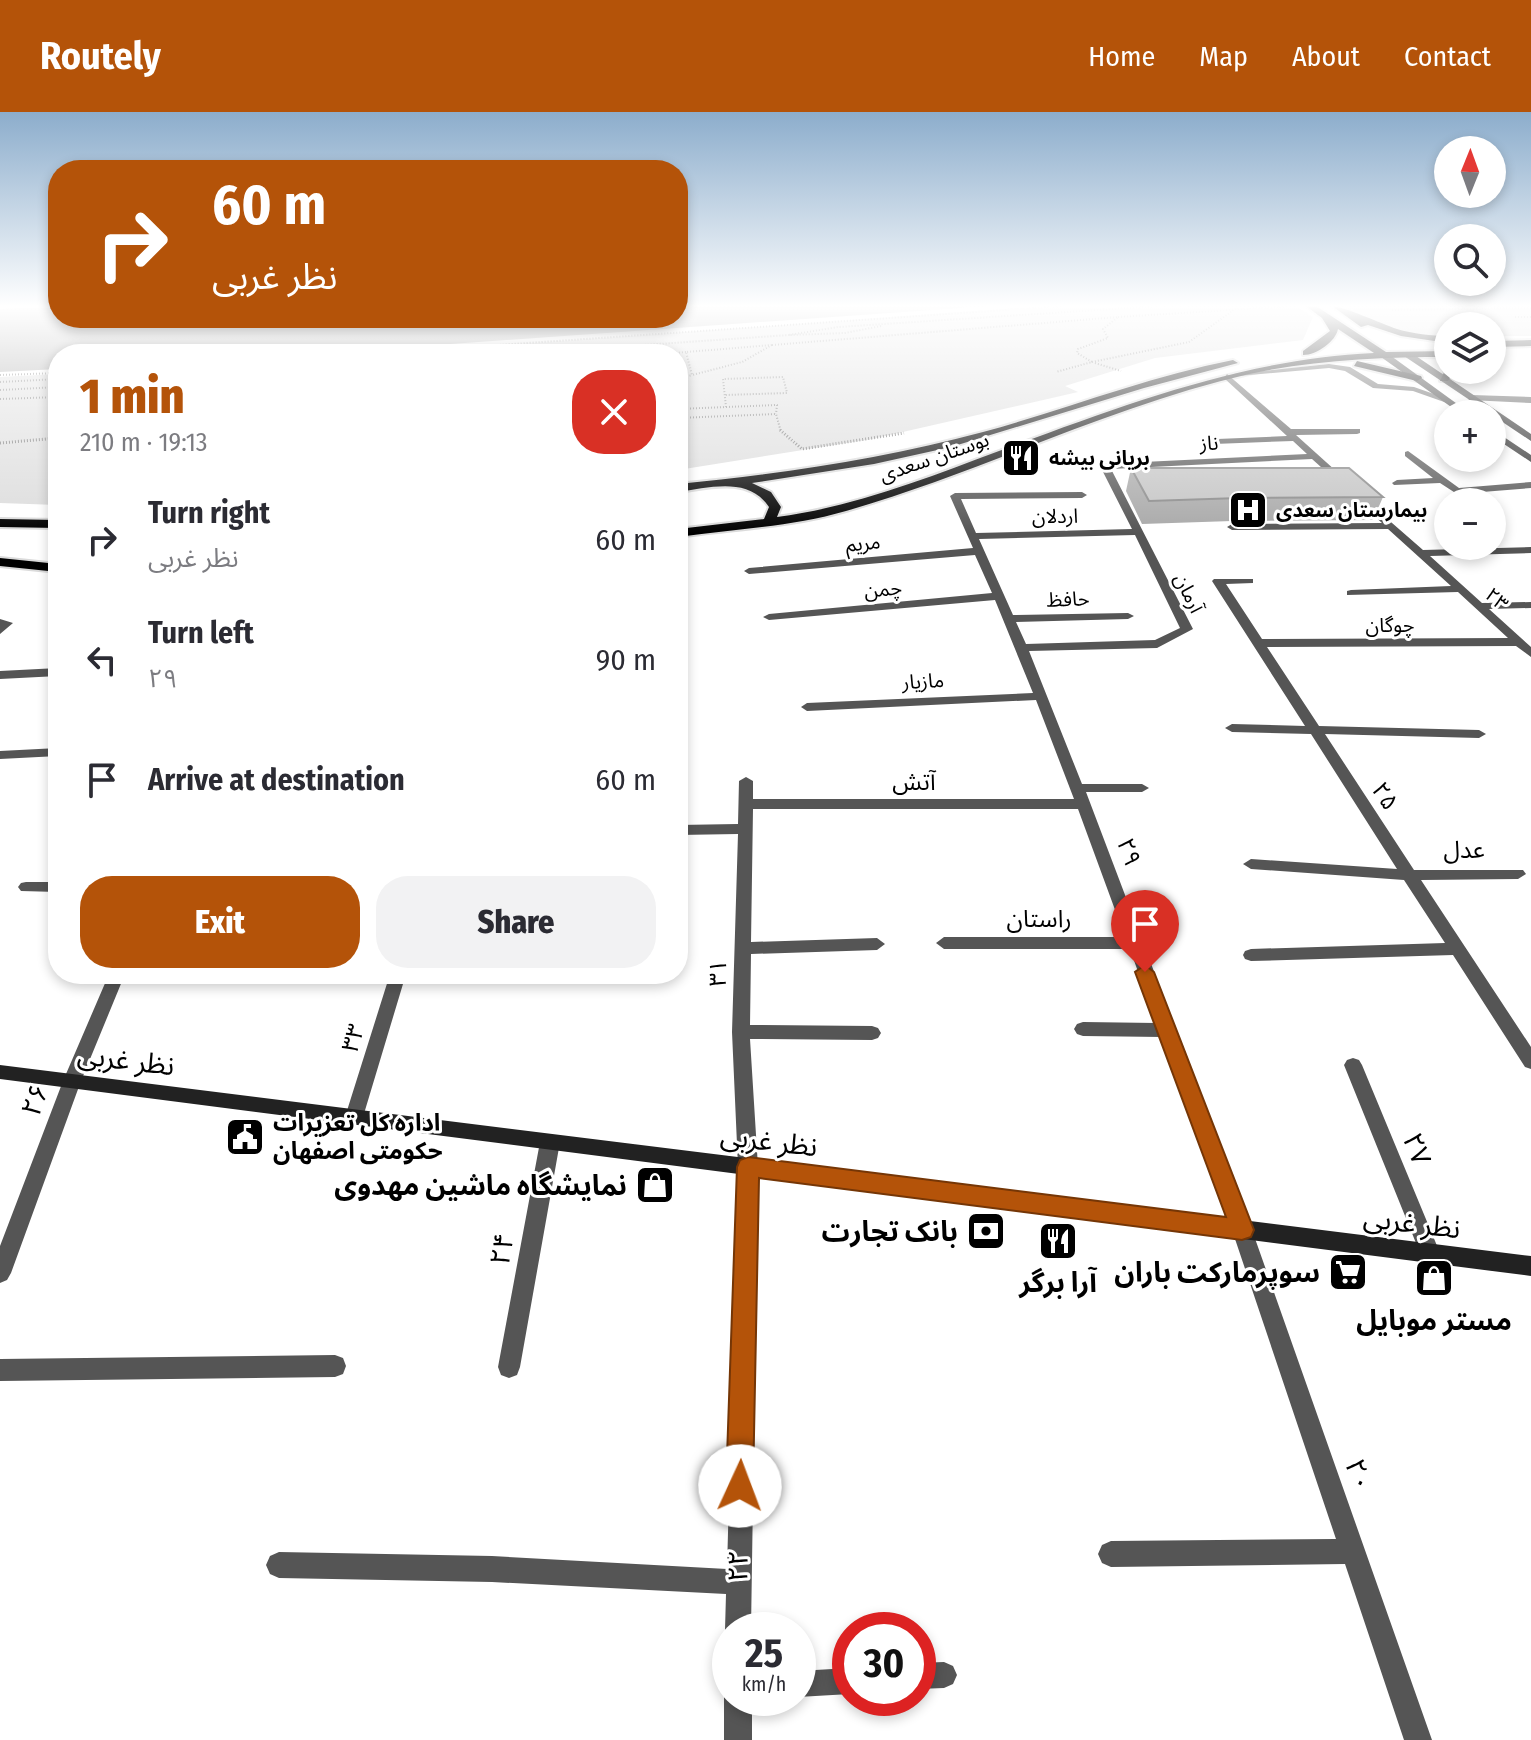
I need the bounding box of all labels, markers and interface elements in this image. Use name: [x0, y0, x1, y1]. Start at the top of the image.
text: Routely: [40, 33, 161, 79]
text: Home: [1088, 40, 1155, 73]
text: Map: [1199, 40, 1248, 73]
text: About: [1292, 40, 1360, 73]
text: Contact: [1404, 40, 1491, 73]
north arrow: [1434, 136, 1506, 208]
map controls: [1434, 136, 1506, 560]
text: 60 m: [212, 172, 326, 239]
icon: right: [80, 192, 184, 296]
button: search: [1434, 224, 1506, 296]
text: نظر غربی: [212, 255, 337, 299]
button: layers: [1434, 312, 1506, 384]
text: 1 min: [80, 368, 184, 426]
button: close: [572, 370, 656, 454]
button: +: [1434, 400, 1506, 472]
text: 210 m · 19:13: [80, 427, 208, 458]
street label: بوستان سعدی: [876, 427, 992, 487]
street label: ناز: [1198, 431, 1219, 455]
restaurant icon: بریانی بیشه: [1000, 437, 1042, 479]
place label: بریانی بیشه: [1049, 446, 1150, 470]
button: −: [1434, 488, 1506, 560]
hospital icon: بیمارستان سعدی: [1227, 489, 1269, 531]
text: Turn right: [148, 495, 270, 531]
place label: بیمارستان سعدی: [1276, 498, 1427, 522]
street label: اردلان: [1032, 504, 1078, 528]
icon: right: [80, 518, 124, 562]
text: 60 m: [595, 522, 656, 558]
street label: مریم: [844, 530, 882, 559]
text: نظر غربی: [148, 543, 239, 574]
street label: آرمان: [1169, 569, 1209, 618]
street label: چمن: [863, 575, 903, 604]
street label: ۲۳: [1480, 582, 1514, 616]
street label: حافظ: [1046, 586, 1090, 612]
street label: چوگان: [1366, 613, 1414, 638]
text: Turn left: [148, 615, 254, 651]
icon: left: [80, 638, 124, 682]
text: 90 m: [596, 642, 656, 678]
text: ۲۹: [148, 663, 178, 694]
street label: مازیار: [900, 668, 945, 694]
icon: arrive: [80, 758, 124, 802]
text: Arrive at destination: [148, 762, 405, 798]
text: 60 m: [595, 762, 656, 798]
street label: آتش: [892, 768, 937, 796]
street label: ۲۵: [1366, 777, 1404, 815]
street label: ۲۹: [1111, 834, 1147, 870]
street label: عدل: [1443, 836, 1485, 864]
button: Exit: [80, 876, 360, 968]
button: Share: [376, 876, 656, 968]
pin: [1111, 890, 1179, 972]
icon: arrive: [1123, 902, 1167, 946]
street label: راستان: [1006, 905, 1072, 933]
street label: ۳۱: [704, 959, 732, 987]
street label: ۳۳: [336, 1021, 370, 1055]
street label: نظر غربی: [76, 1038, 176, 1082]
street label: ۲۶: [14, 1079, 56, 1121]
place label: اداره کل تعزیرات حکومتی اصفهان: [273, 1109, 443, 1165]
public building icon: اداره کل تعزیرات حکومتی اصفهان: [224, 1116, 266, 1158]
street label: نظر غربی: [719, 1119, 819, 1163]
street label: ۲۷: [1396, 1128, 1438, 1170]
shop icon: نمایشگاه ماشین مهدوی: [634, 1164, 676, 1206]
place label: نمایشگاه ماشین مهدوی: [334, 1169, 627, 1202]
street label: نظر غربی: [1362, 1201, 1462, 1245]
bank icon: بانک تجارت: [965, 1210, 1007, 1252]
place label: بانک تجارت: [821, 1215, 958, 1248]
restaurant icon: آرا برگر: [1037, 1220, 1079, 1262]
street label: ۲۴: [483, 1230, 521, 1268]
supermarket icon: سوپرمارکت باران: [1327, 1251, 1369, 1293]
place label: سوپرمارکت باران: [1114, 1256, 1320, 1290]
shop icon: مستر موبایل: [1413, 1257, 1455, 1299]
place label: آرا برگر: [1018, 1266, 1098, 1299]
place label: مستر موبایل: [1356, 1304, 1512, 1337]
position arrow: [698, 1444, 782, 1528]
street label: ۲۰: [1338, 1454, 1380, 1496]
street label: ۲۲: [721, 1550, 755, 1582]
speed limit sign: 30: [832, 1612, 936, 1716]
text: 25: [745, 1630, 783, 1678]
text: km/h: [742, 1672, 786, 1696]

